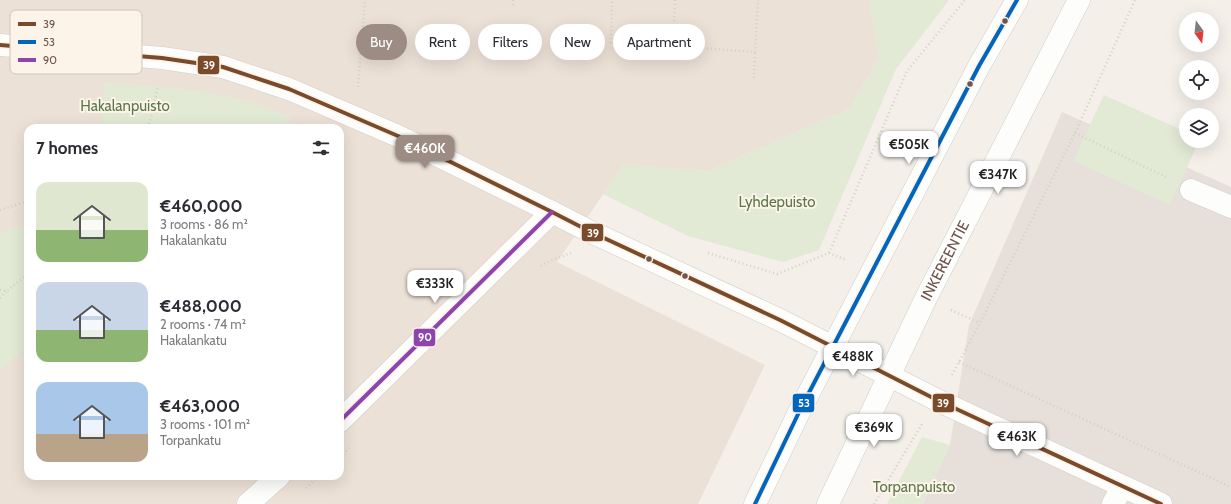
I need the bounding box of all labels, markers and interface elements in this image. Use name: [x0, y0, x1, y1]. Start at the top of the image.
legend: [10, 10, 142, 74]
north arrow: [1179, 12, 1219, 52]
map controls: [1179, 12, 1219, 148]
unlabelled marker: [1000, 16, 1010, 26]
text: 39: [43, 17, 55, 31]
chip: Buy: [356, 24, 407, 60]
chip: Rent: [415, 24, 470, 60]
chip: Filters: [478, 24, 542, 60]
chip: New: [550, 24, 605, 60]
chip: Apartment: [613, 24, 705, 60]
text: 53: [43, 35, 55, 49]
text: 90: [43, 53, 57, 67]
line badge: 39: [197, 55, 220, 75]
text: 39: [203, 58, 215, 72]
button: locate: [1179, 60, 1219, 100]
unlabelled marker: [965, 79, 975, 89]
park label: Hakalanpuisto: [80, 97, 170, 115]
button: layers: [1179, 108, 1219, 148]
pin: €505K: [881, 131, 937, 165]
pin: €460K: [397, 135, 453, 169]
text: €505K: [889, 136, 929, 152]
icon: filters: [310, 137, 332, 159]
text: 7 homes: [36, 138, 98, 158]
text: €460K: [404, 140, 446, 156]
pin: €347K: [970, 161, 1026, 195]
text: €347K: [979, 166, 1017, 182]
park label: Lyhdepuisto: [739, 193, 815, 211]
text: €460,000: [160, 196, 243, 216]
icon: home: [68, 198, 116, 246]
text: 3 rooms · 86 m²: [160, 216, 248, 232]
street label: INKEREENTIE: [917, 218, 973, 304]
line badge: 39: [581, 223, 604, 242]
text: 39: [587, 226, 599, 240]
text: Hakalankatu: [160, 232, 227, 248]
unlabelled marker: [644, 254, 654, 264]
pin: €333K: [407, 270, 463, 304]
unlabelled marker: [680, 271, 690, 281]
text: €333K: [416, 275, 454, 291]
text: €488,000: [160, 296, 242, 316]
icon: home: [68, 298, 116, 346]
text: 2 rooms · 74 m²: [160, 316, 246, 332]
line badge: 90: [413, 328, 436, 347]
text: 90: [418, 330, 432, 344]
text: Hakalankatu: [160, 332, 227, 348]
pin: €488K: [825, 343, 881, 377]
text: €488K: [833, 348, 873, 364]
line badge: 53: [792, 393, 815, 413]
line badge: 39: [932, 393, 955, 413]
text: €463,000: [160, 396, 240, 416]
text: 53: [798, 396, 810, 410]
text: 39: [937, 396, 949, 410]
icon: home: [68, 398, 116, 446]
pin: €369K: [846, 414, 902, 448]
text: 3 rooms · 101 m²: [160, 416, 250, 432]
text: €369K: [855, 419, 893, 435]
pin: €463K: [989, 423, 1045, 457]
text: €463K: [998, 428, 1036, 444]
text: Torpankatu: [160, 432, 221, 448]
park label: Torpanpuisto: [873, 478, 955, 496]

